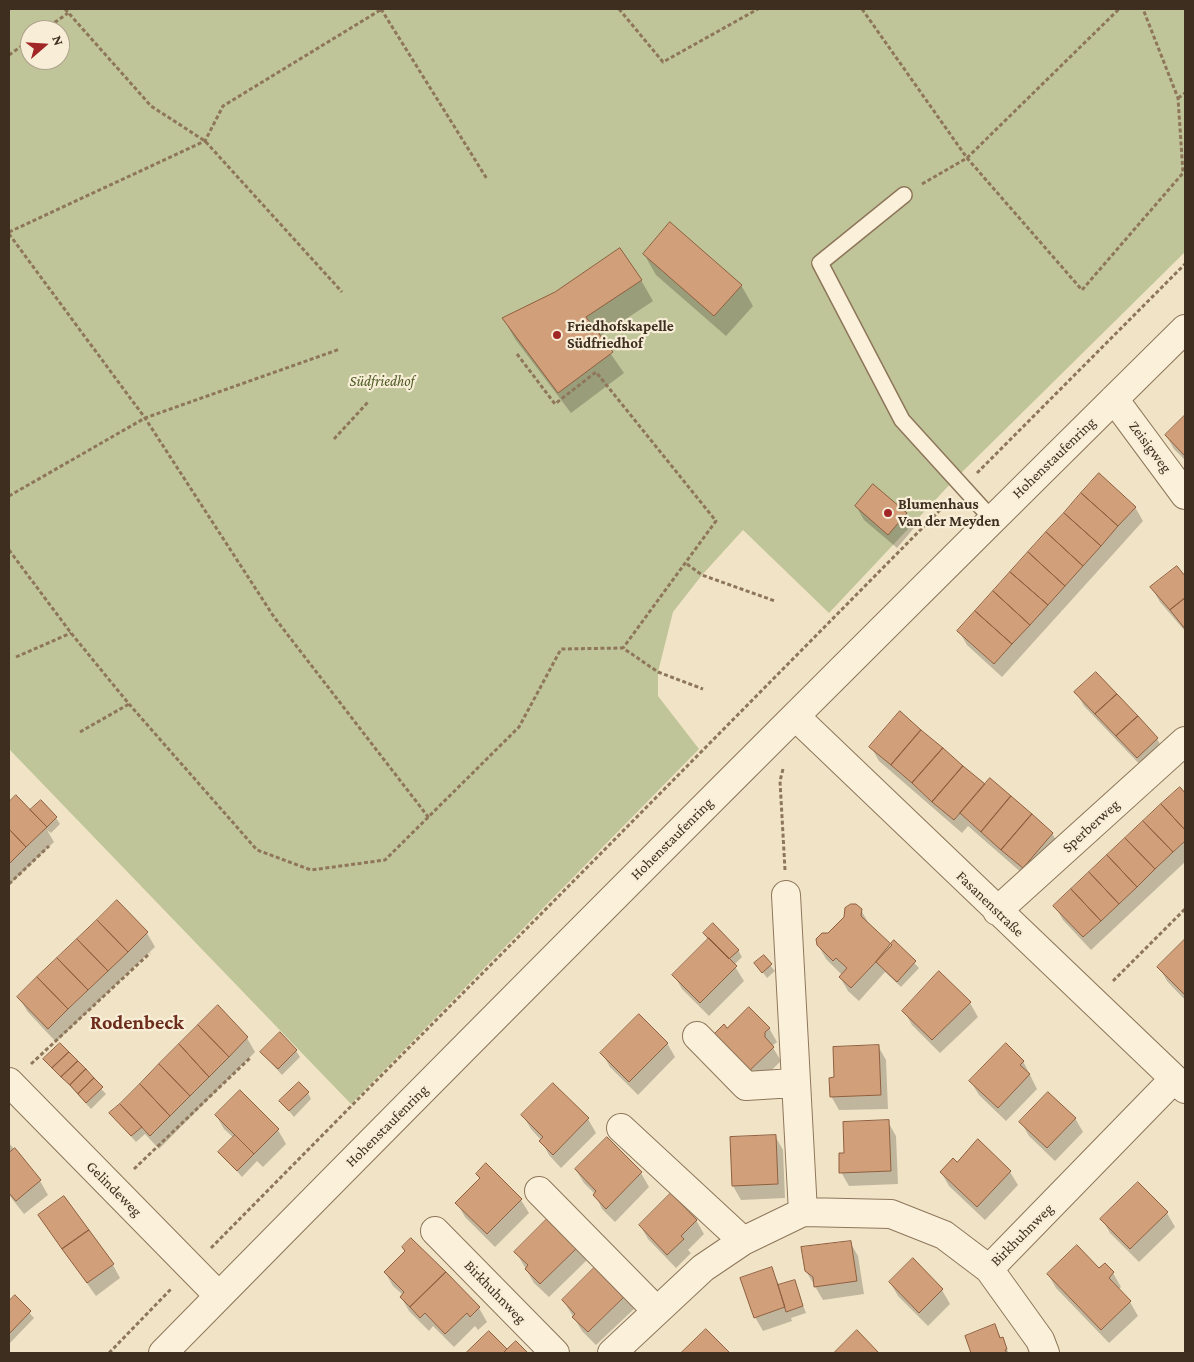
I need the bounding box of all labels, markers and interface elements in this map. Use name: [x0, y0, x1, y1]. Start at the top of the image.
north arrow: [20, 20, 70, 70]
text: N: [49, 33, 67, 48]
place label: Friedhofskapelle Südfriedhof: [567, 317, 674, 352]
marker: Friedhofskapelle Südfriedhof: [551, 329, 563, 341]
park label: Südfriedhof: [350, 372, 414, 390]
street label: Hohenstaufenring: [1008, 414, 1100, 502]
street label: Zeisigweg: [1125, 418, 1175, 476]
place label: Blumenhaus Van der Meyden: [898, 495, 1000, 530]
marker: Blumenhaus Van der Meyden: [882, 507, 894, 519]
street label: Hohenstaufenring: [627, 794, 717, 884]
street label: Sperberweg: [1059, 796, 1123, 856]
street label: Fasanenstraße: [952, 867, 1028, 941]
district label: Rodenbeck: [90, 1011, 184, 1035]
street label: Hohenstaufenring: [342, 1081, 432, 1171]
street label: Gelindeweg: [82, 1157, 146, 1221]
street label: Birkhuhnweg: [987, 1200, 1057, 1270]
street label: Birkhuhnweg: [460, 1256, 530, 1328]

